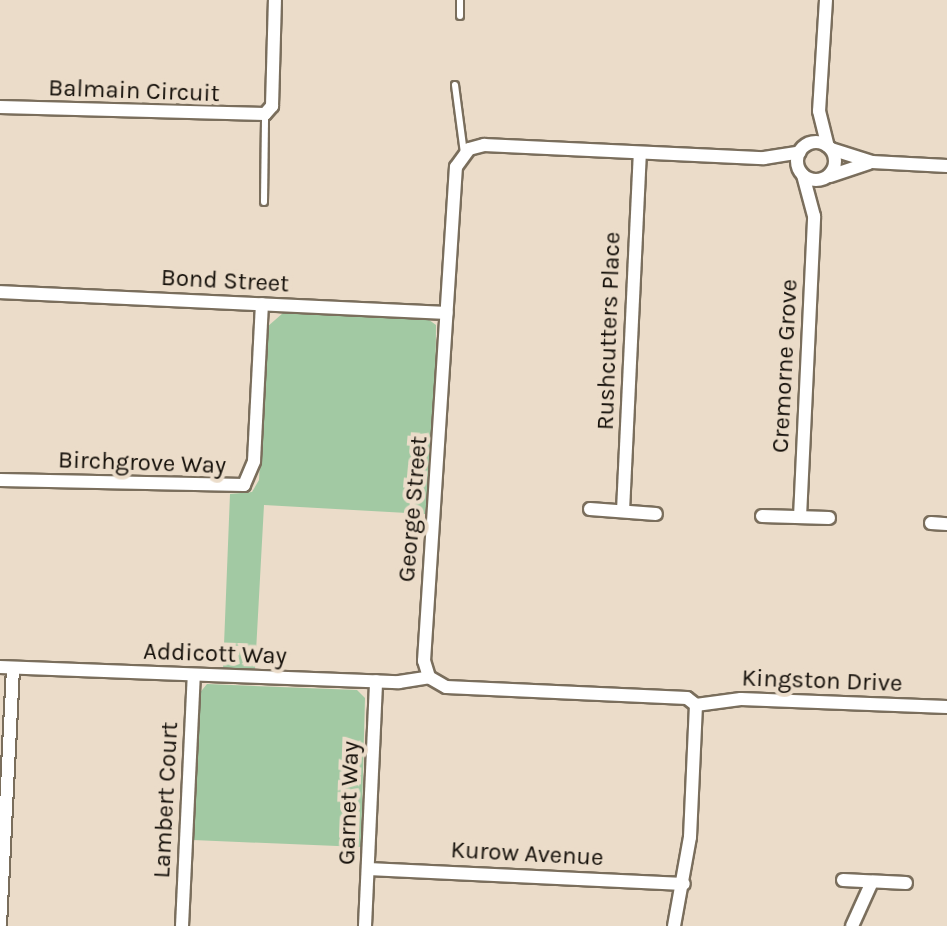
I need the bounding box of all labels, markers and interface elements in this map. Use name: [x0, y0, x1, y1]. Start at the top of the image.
street label: Balmain Circuit: [48, 74, 220, 108]
street label: Rushcutters Place: [591, 231, 627, 431]
street label: Bond Street: [160, 263, 290, 299]
street label: Cremorne Grove: [766, 278, 804, 454]
street label: George Street: [392, 435, 434, 583]
street label: Birchgrove Way: [57, 446, 227, 480]
street label: Addicott Way: [143, 637, 287, 671]
street label: Kingston Drive: [741, 664, 903, 698]
street label: Lambert Court: [148, 721, 184, 879]
street label: Garnet Way: [332, 741, 366, 865]
street label: Kurow Avenue: [450, 836, 604, 872]

